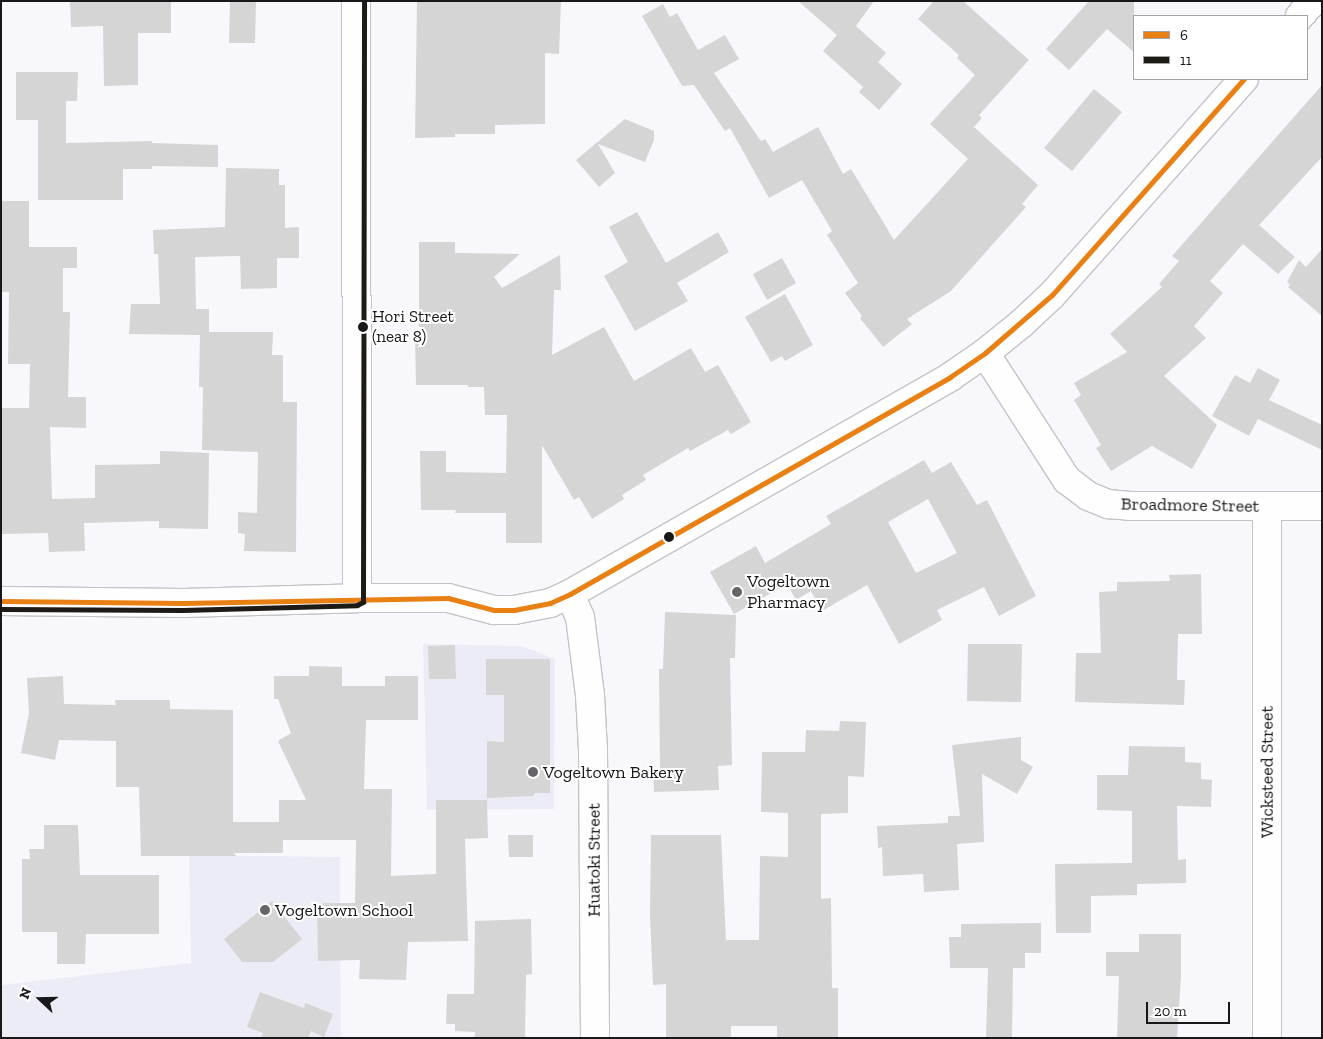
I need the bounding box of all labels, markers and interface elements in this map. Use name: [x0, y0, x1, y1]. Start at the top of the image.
legend: [1133, 15, 1308, 80]
text: 6: [1180, 26, 1188, 44]
text: 11: [1180, 51, 1192, 69]
place label: Hori Street (near 8): [372, 307, 454, 347]
marker: Hori Street (near 8): [358, 322, 368, 332]
street label: Broadmore Street: [1121, 493, 1259, 517]
unlabelled marker: [664, 532, 674, 542]
place label: Vogeltown Pharmacy: [747, 571, 830, 614]
marker: Vogeltown Pharmacy: [731, 586, 743, 598]
street label: Wicksteed Street: [1256, 706, 1278, 838]
place label: Vogeltown Bakery: [543, 761, 684, 783]
marker: Vogeltown Bakery: [527, 766, 539, 778]
street label: Huatoki Street: [583, 803, 605, 917]
place label: Vogeltown School: [275, 899, 413, 921]
marker: Vogeltown School: [259, 904, 271, 916]
north arrow: [15, 974, 65, 1024]
text: N: [16, 985, 35, 1001]
scale bar: [1148, 992, 1232, 1024]
text: 20 m: [1154, 1002, 1187, 1020]

